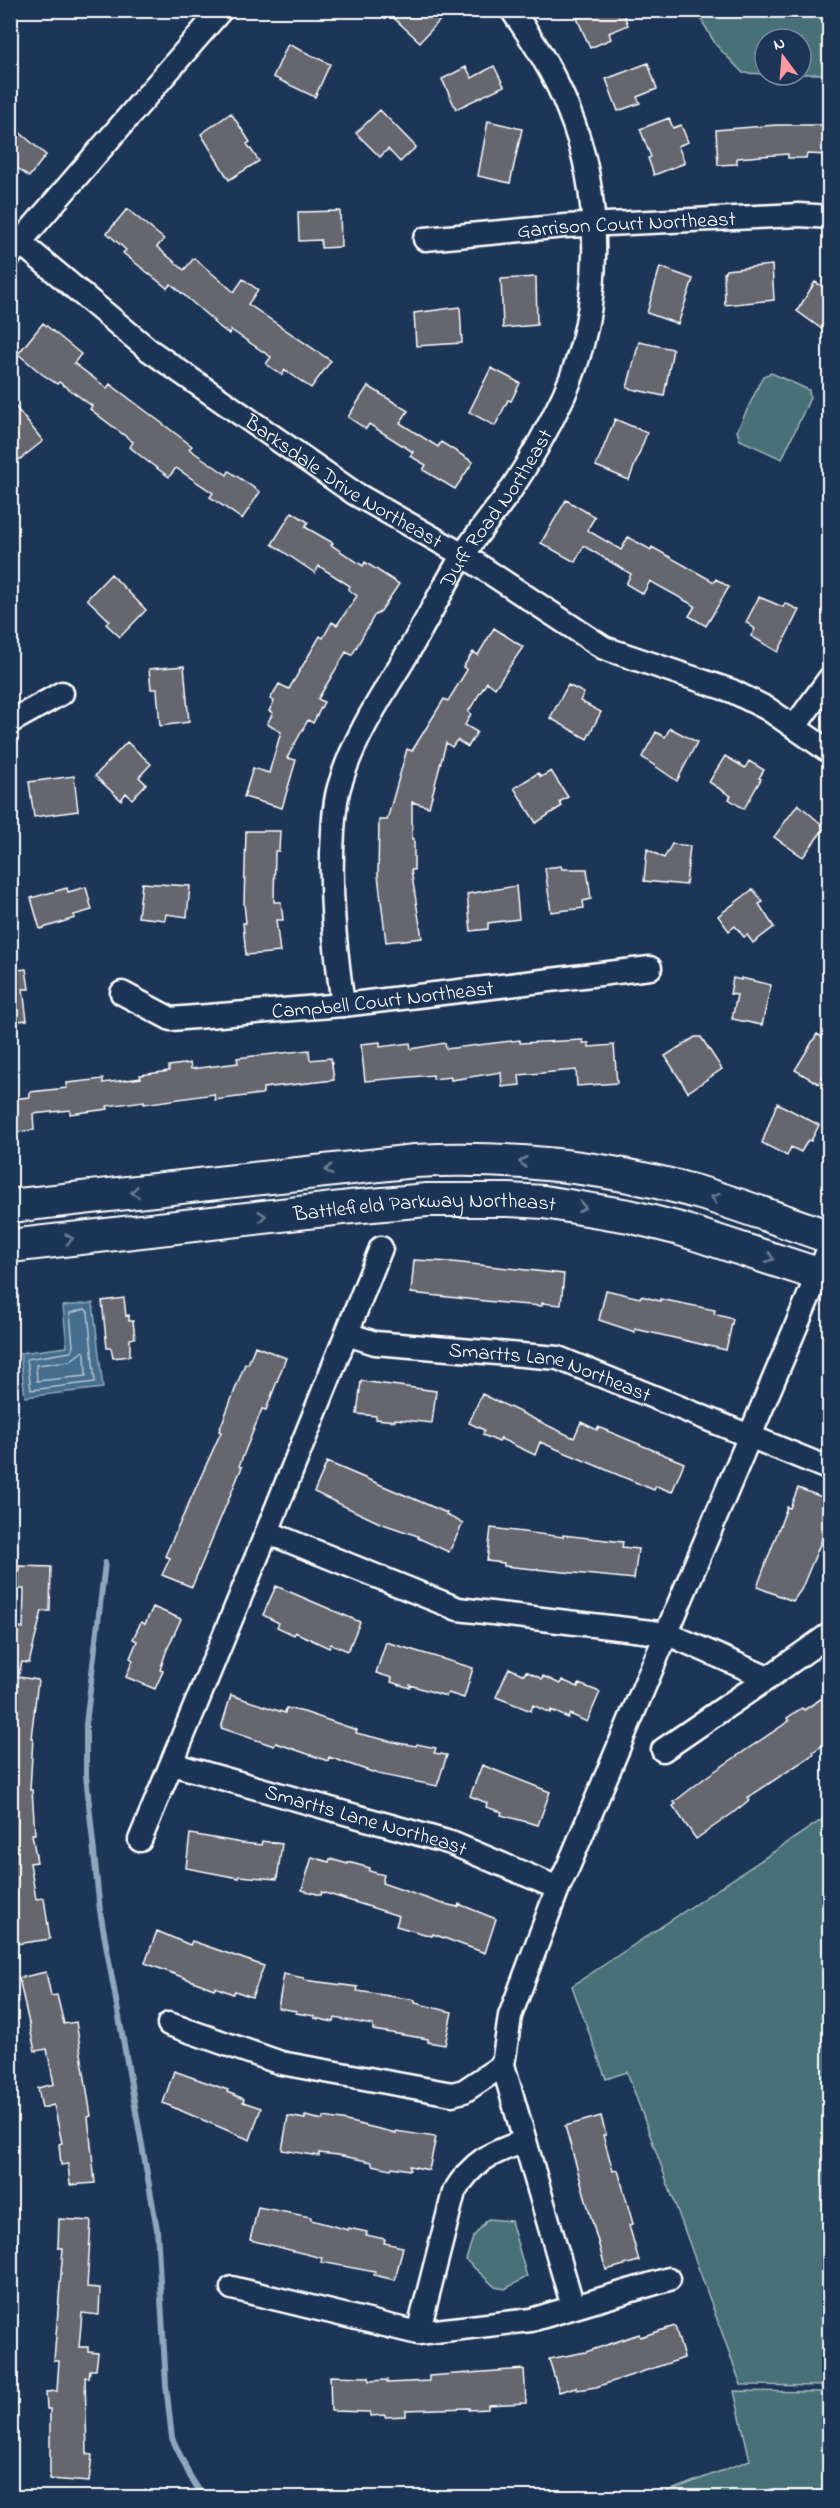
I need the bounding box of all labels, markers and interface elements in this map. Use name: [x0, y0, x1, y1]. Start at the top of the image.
north arrow: [753, 27, 813, 87]
text: N: [771, 31, 788, 58]
street label: Garrison Court Northeast: [516, 205, 737, 247]
street label: Barksdale Drive Northeast: [237, 408, 447, 557]
street label: Duff Road Northeast: [433, 424, 561, 595]
street label: Campbell Court Northeast: [271, 974, 496, 1028]
one-way arrow: [519, 1155, 528, 1168]
one-way arrow: [324, 1163, 334, 1176]
one-way arrow: [131, 1185, 140, 1198]
street label: Battlefield Parkway Northeast: [291, 1187, 558, 1231]
one-way arrow: [710, 1192, 721, 1205]
one-way arrow: [577, 1200, 587, 1213]
one-way arrow: [258, 1211, 267, 1223]
one-way arrow: [64, 1234, 73, 1246]
one-way arrow: [764, 1251, 775, 1263]
street label: Smartts Lane Northeast: [447, 1336, 655, 1411]
street label: Smartts Lane Northeast: [261, 1778, 471, 1865]

